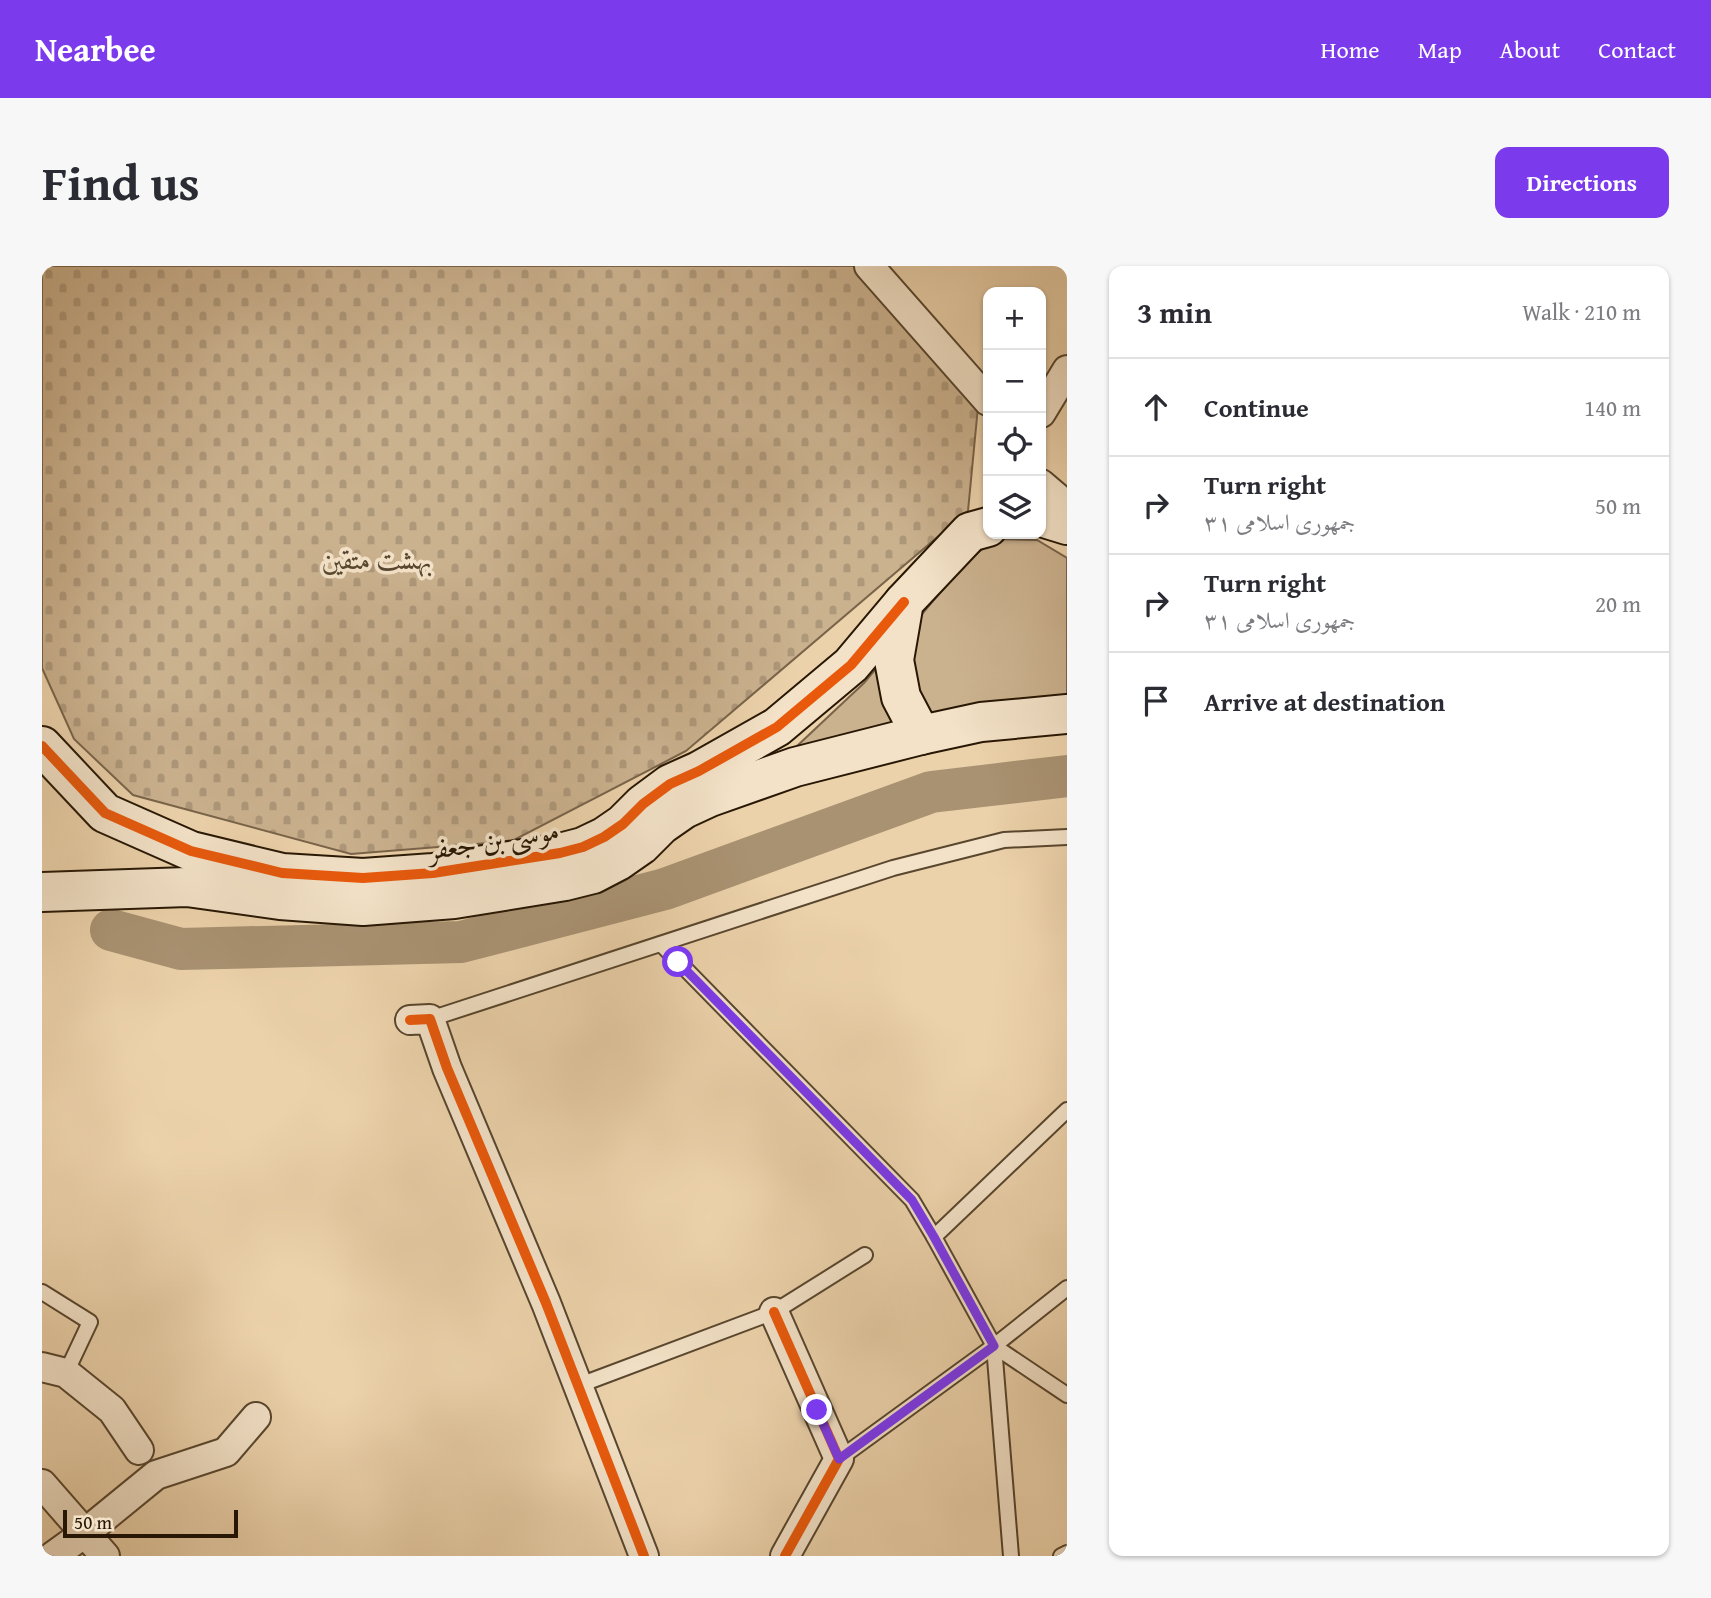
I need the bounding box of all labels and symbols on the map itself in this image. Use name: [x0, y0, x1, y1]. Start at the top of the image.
park label: بهشت متقین: [322, 538, 432, 579]
street label: موسی بن جعفر: [421, 808, 562, 870]
route start: [662, 946, 693, 977]
route end: [801, 1394, 832, 1425]
scale bar: [63, 1507, 238, 1539]

